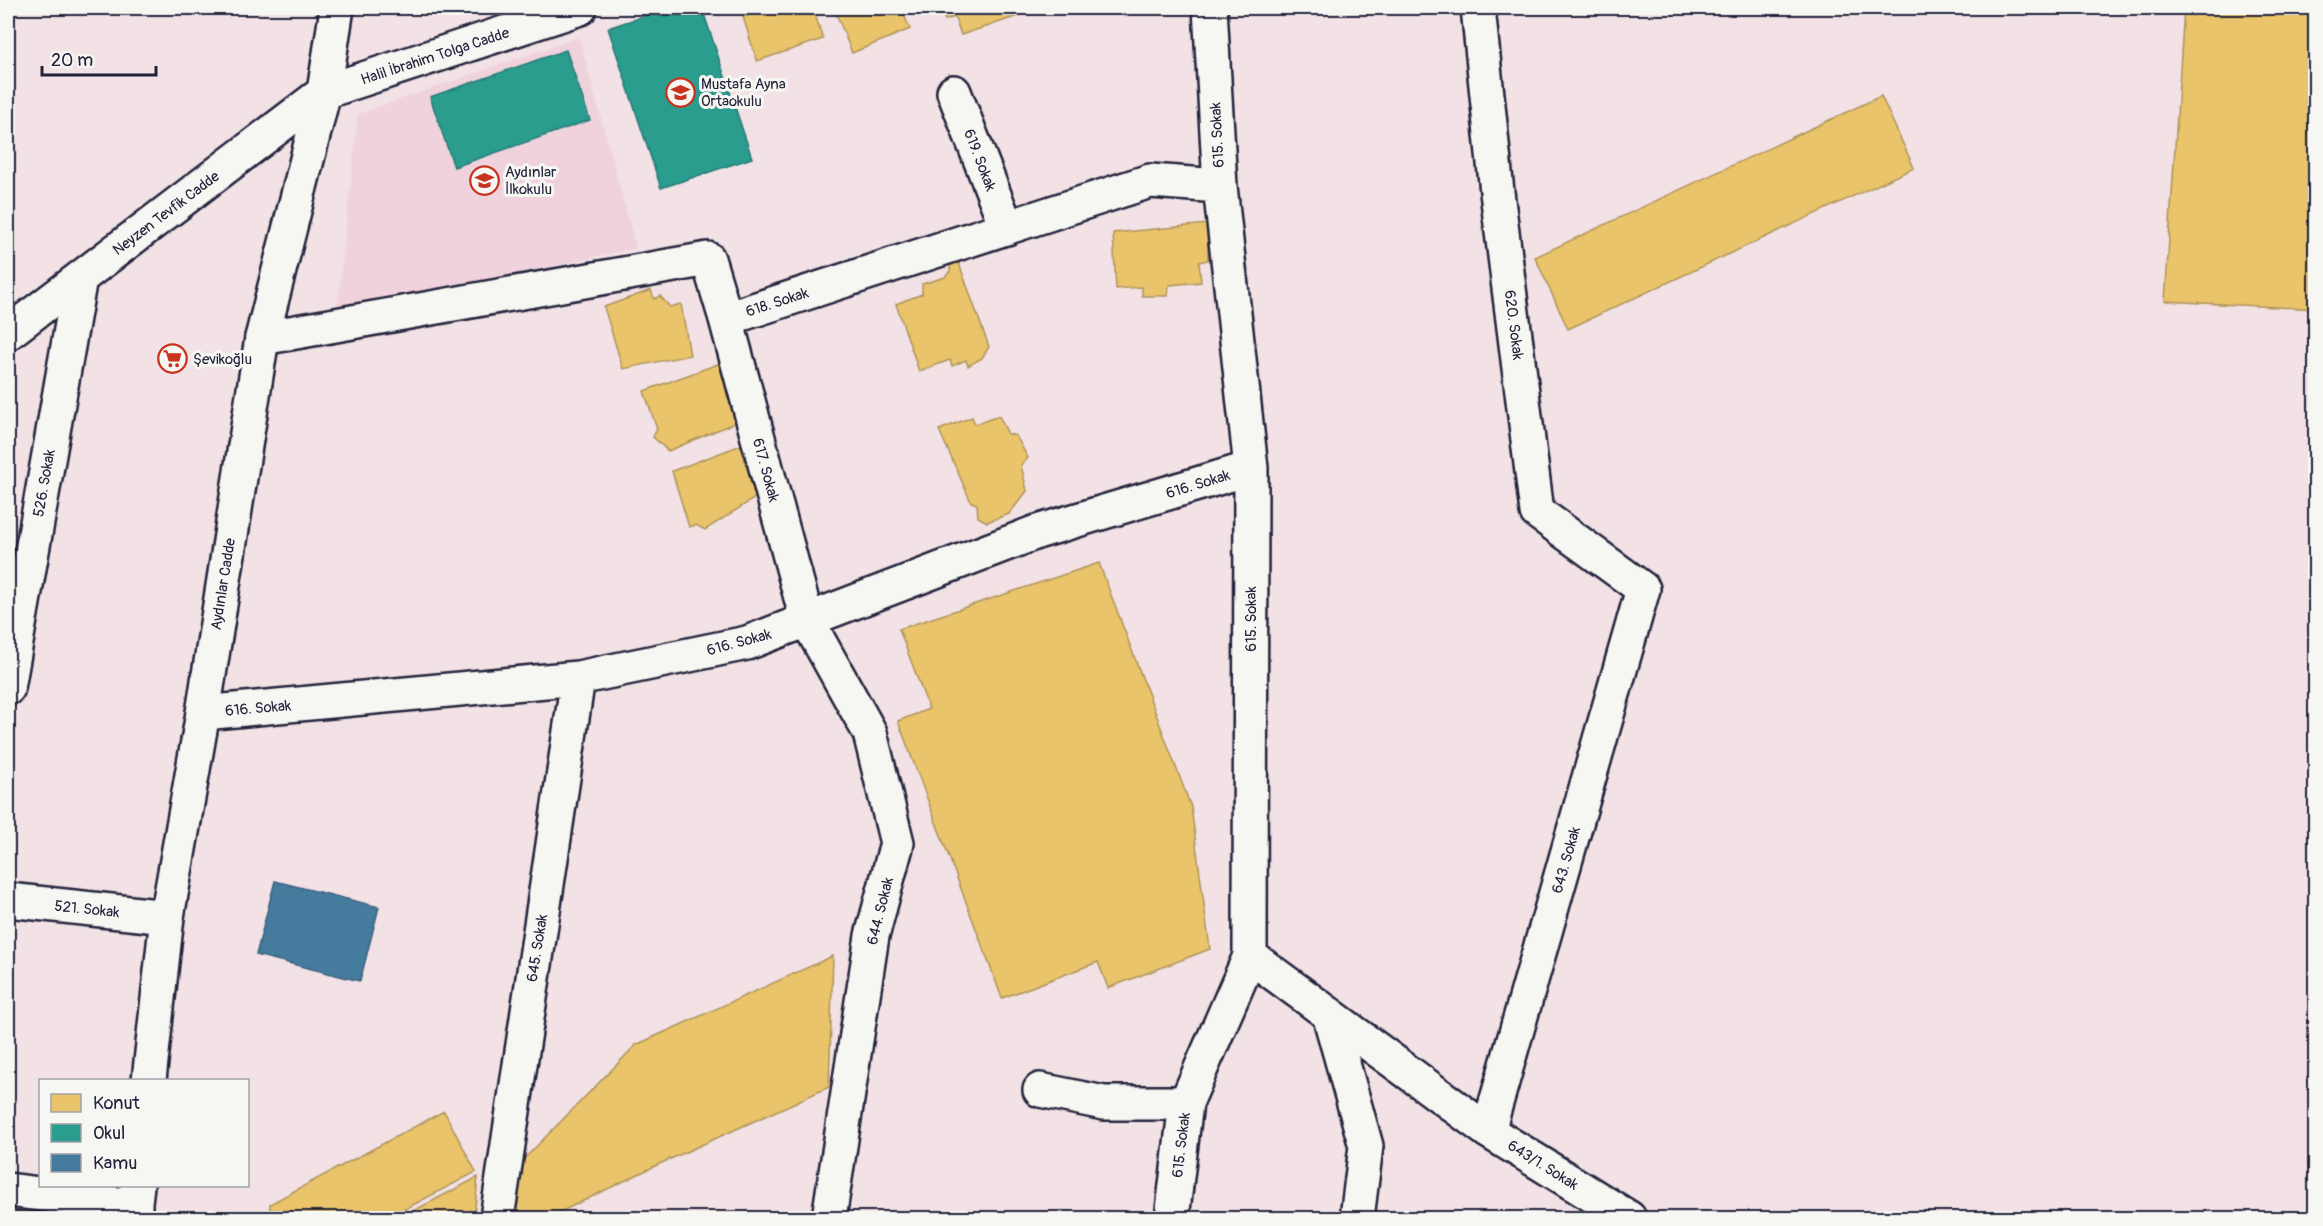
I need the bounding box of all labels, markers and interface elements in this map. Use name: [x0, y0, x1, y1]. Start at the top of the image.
street label: Halil İbrahim Tolga Cadde: [358, 23, 512, 89]
scale bar: [42, 39, 156, 77]
text: 20 m: [51, 49, 93, 72]
place label: Mustafa Ayna Ortaokulu: [701, 75, 786, 111]
school or university icon: Mustafa Ayna Ortaokulu: [664, 77, 696, 109]
street label: 615. Sokak: [1206, 101, 1229, 168]
street label: 619. Sokak: [959, 126, 1000, 195]
place label: Aydınlar İlkokulu: [505, 163, 557, 199]
school or university icon: Aydınlar İlkokulu: [468, 165, 500, 197]
street label: Neyzen Tevfik Cadde: [109, 167, 224, 260]
street label: 618. Sokak: [743, 283, 812, 322]
street label: 620. Sokak: [1500, 289, 1527, 362]
supermarket icon: Şevikoğlu: [156, 343, 188, 375]
place label: Şevikoğlu: [193, 350, 252, 369]
street label: 617. Sokak: [748, 436, 783, 505]
street label: 526. Sokak: [29, 447, 60, 518]
street label: 616. Sokak: [1164, 466, 1233, 503]
street label: Aydınlar Cadde: [207, 536, 240, 632]
street label: 615. Sokak: [1242, 585, 1261, 652]
street label: 616. Sokak: [705, 625, 774, 660]
street label: 616. Sokak: [224, 696, 293, 721]
street label: 643. Sokak: [1548, 824, 1585, 896]
street label: 644. Sokak: [863, 875, 898, 947]
street label: 521. Sokak: [54, 897, 121, 922]
street label: 645. Sokak: [523, 912, 552, 983]
legend: [39, 1079, 249, 1187]
text: Konut: [93, 1092, 141, 1115]
street label: 615. Sokak: [1168, 1111, 1195, 1179]
text: Okul: [93, 1122, 125, 1145]
street label: 643/1. Sokak: [1504, 1136, 1582, 1195]
text: Kamu: [93, 1152, 137, 1175]

